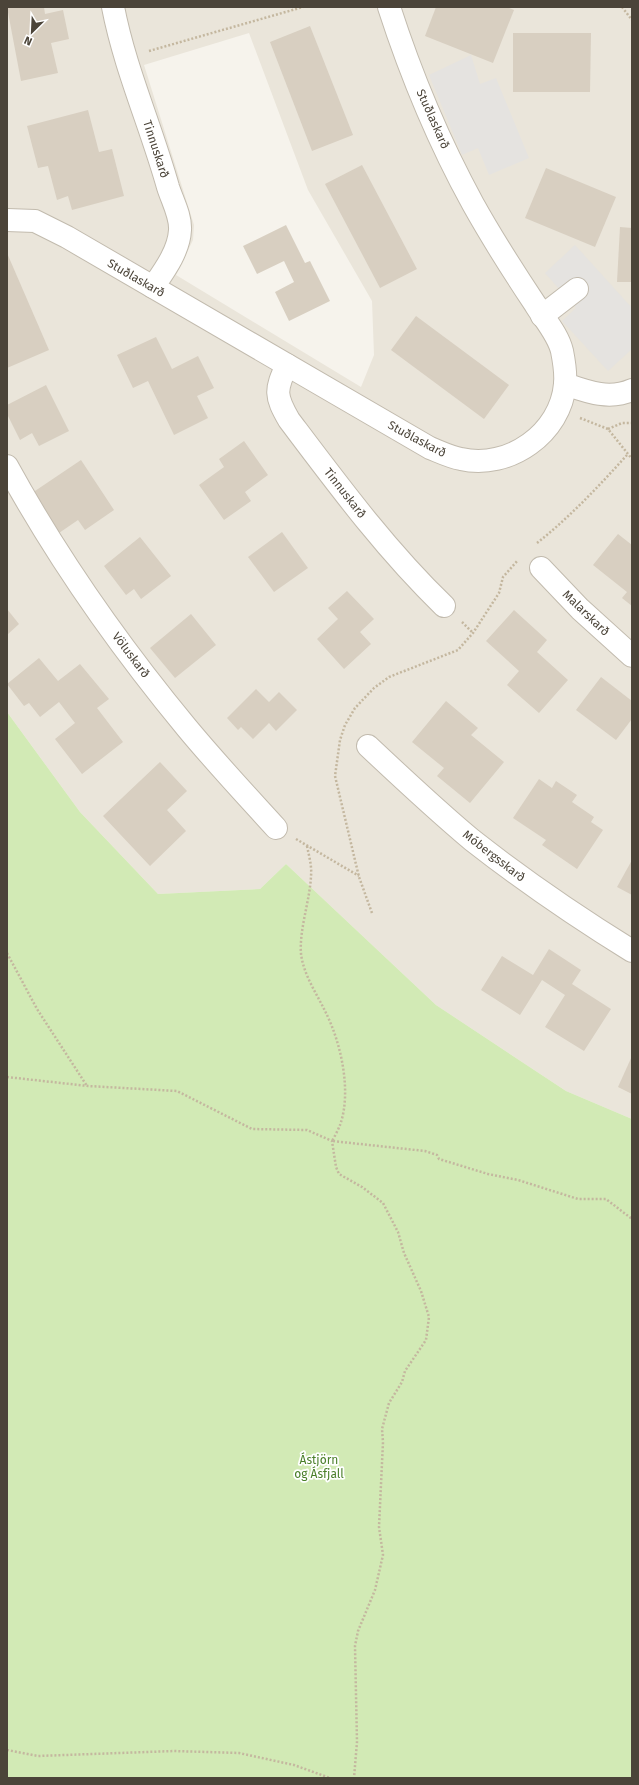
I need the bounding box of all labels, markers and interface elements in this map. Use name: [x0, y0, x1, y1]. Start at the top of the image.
north arrow: [12, 12, 52, 52]
text: N: [22, 33, 34, 48]
street label: Stuðlaskarð: [414, 87, 452, 151]
street label: Tinnuskarð: [140, 118, 172, 180]
street label: Stuðlaskarð: [105, 256, 167, 300]
street label: Stuðlaskarð: [386, 418, 449, 460]
street label: Tinnuskarð: [321, 465, 369, 521]
street label: Malarskarð: [560, 587, 612, 639]
street label: Völuskarð: [109, 630, 153, 681]
street label: Móbergsskarð: [460, 827, 528, 885]
park label: Ástjörn og Ásfjall: [294, 1452, 344, 1481]

